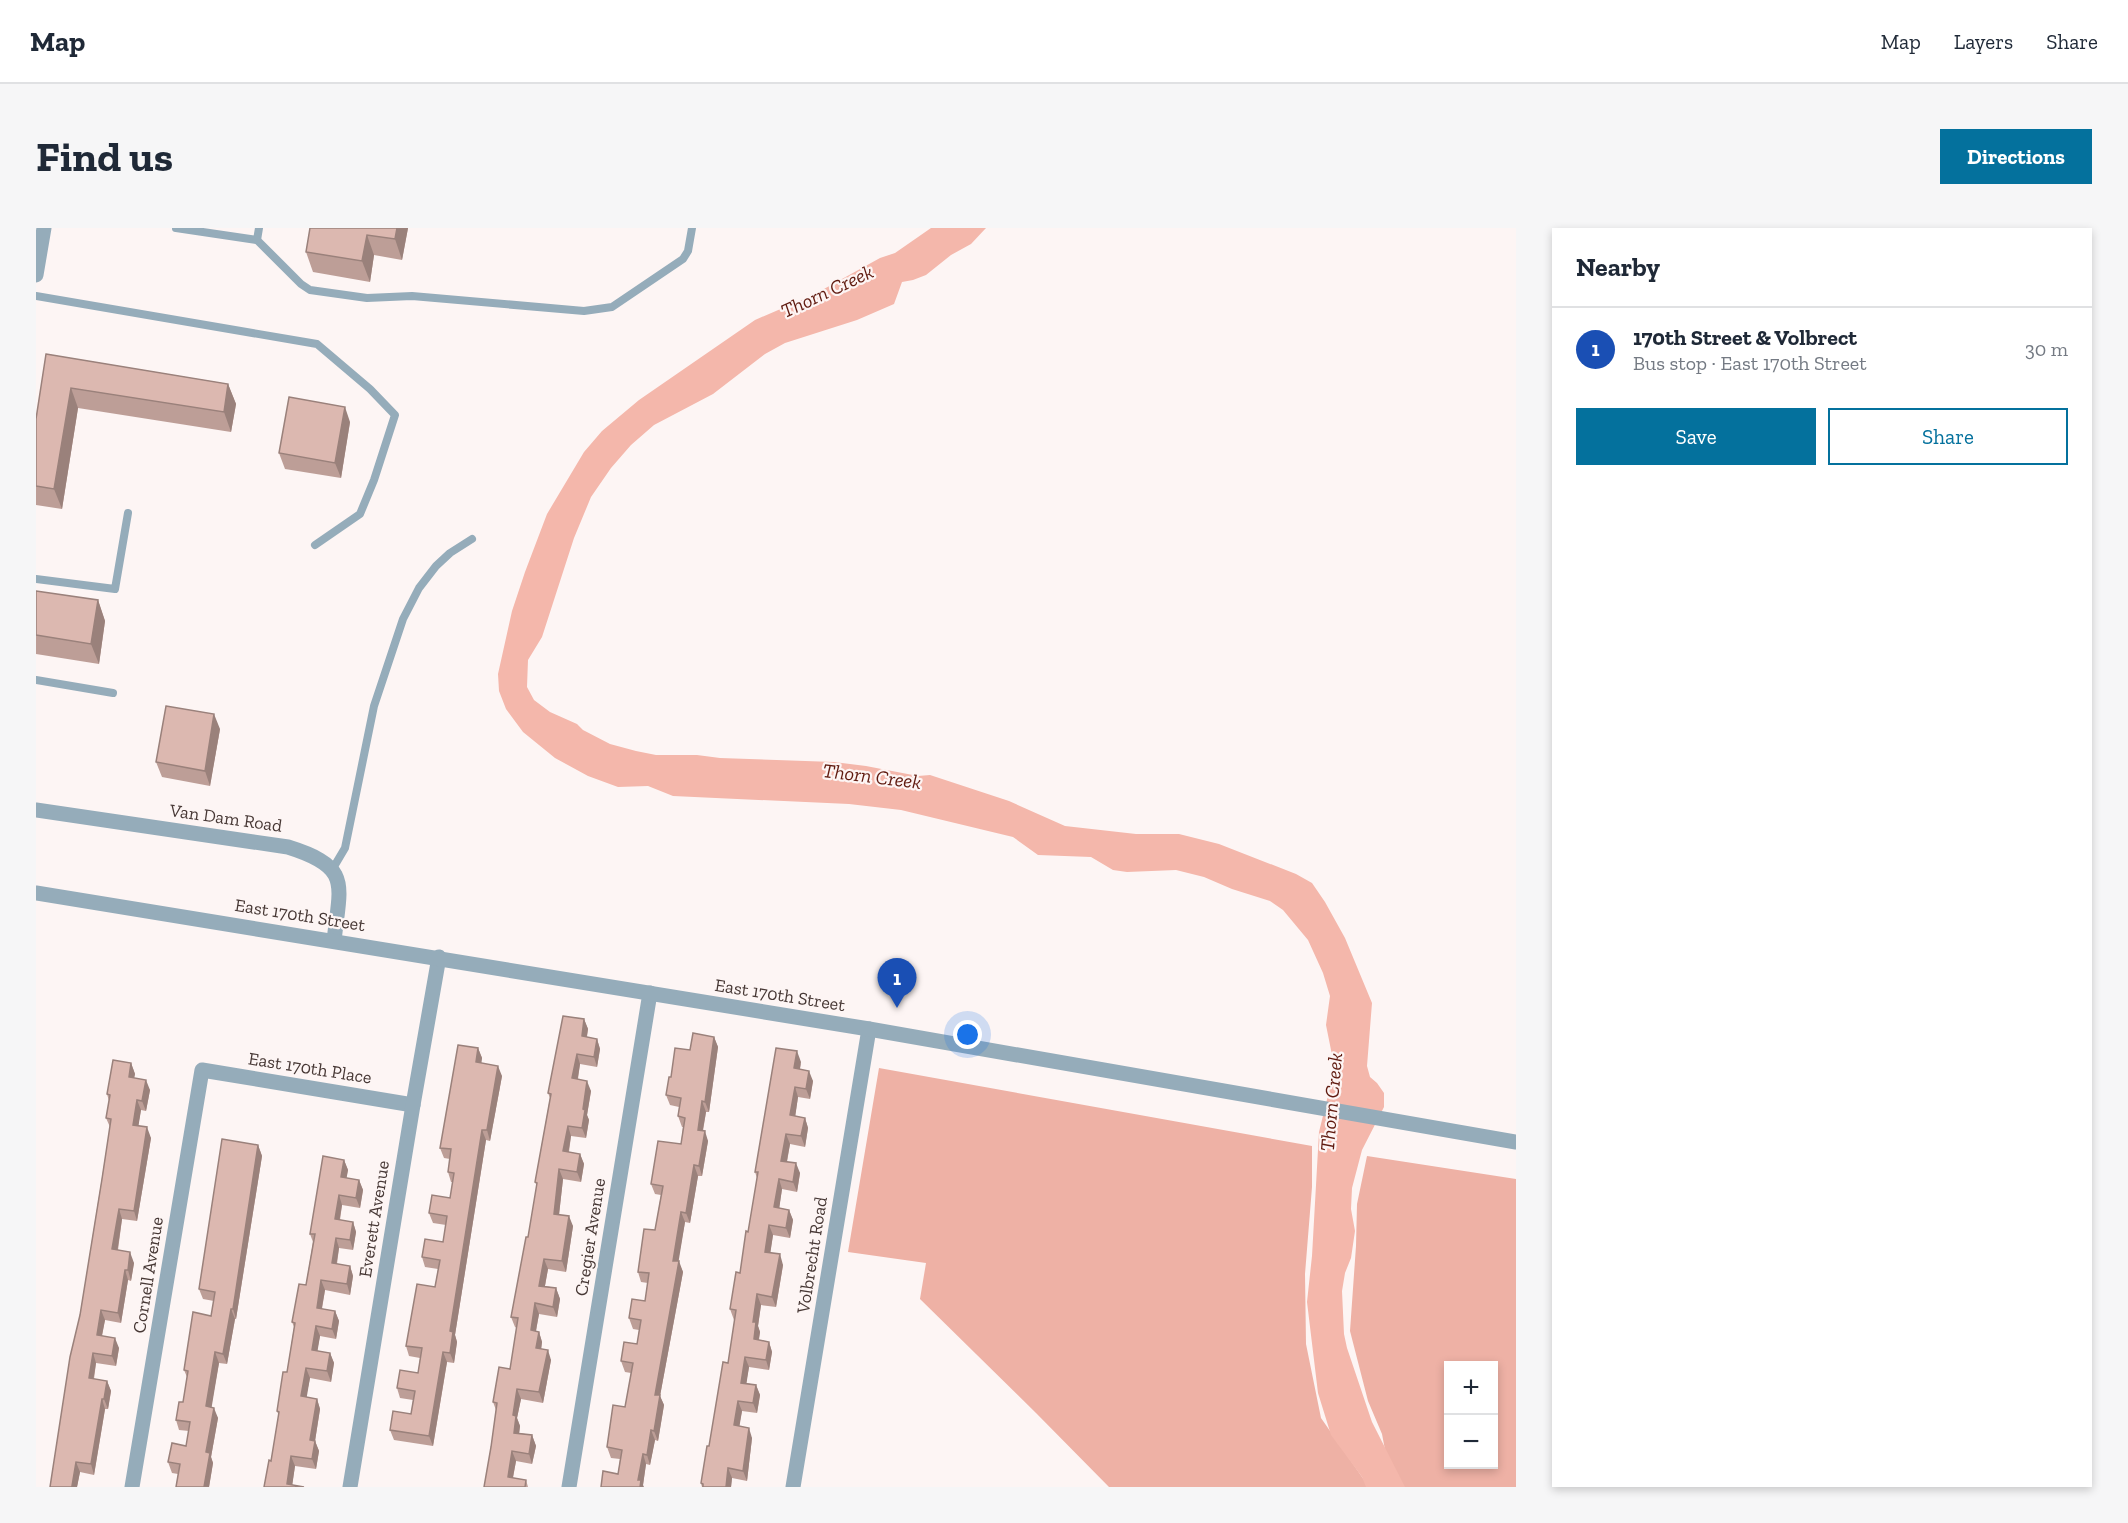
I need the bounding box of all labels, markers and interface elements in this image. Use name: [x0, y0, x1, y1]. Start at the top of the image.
text: Map: [30, 25, 85, 58]
text: Map: [1881, 29, 1921, 54]
text: Layers: [1954, 29, 2013, 54]
text: Share: [2046, 29, 2098, 54]
button: Directions: [1940, 129, 2092, 184]
text: Find us: [36, 131, 173, 182]
text: Nearby: [1576, 251, 1660, 283]
water label: Thorn Creek: [777, 259, 877, 323]
text: 170th Street & Volbrect: [1633, 324, 1857, 351]
text: 1: [1591, 337, 1600, 361]
text: 30 m: [2025, 337, 2068, 361]
text: Bus stop · East 170th Street: [1633, 351, 1867, 375]
button: Save: [1576, 408, 1816, 465]
button: Share: [1828, 408, 2068, 465]
water label: Thorn Creek: [821, 758, 923, 794]
street label: Van Dam Road: [167, 799, 284, 837]
street label: East 170th Street: [233, 894, 367, 936]
pin: 1: [878, 958, 916, 1008]
street label: East 170th Street: [713, 974, 847, 1016]
your location: [953, 1020, 982, 1049]
street label: East 170th Place: [247, 1047, 373, 1089]
water label: Thorn Creek: [1315, 1052, 1347, 1152]
street label: Everett Avenue: [354, 1159, 394, 1279]
street label: Cregier Avenue: [570, 1177, 610, 1297]
street label: Volbrecht Road: [792, 1195, 832, 1316]
street label: Cornell Avenue: [128, 1215, 168, 1335]
map controls: [1444, 1361, 1498, 1469]
button: +: [1444, 1361, 1498, 1415]
button: −: [1444, 1415, 1498, 1469]

